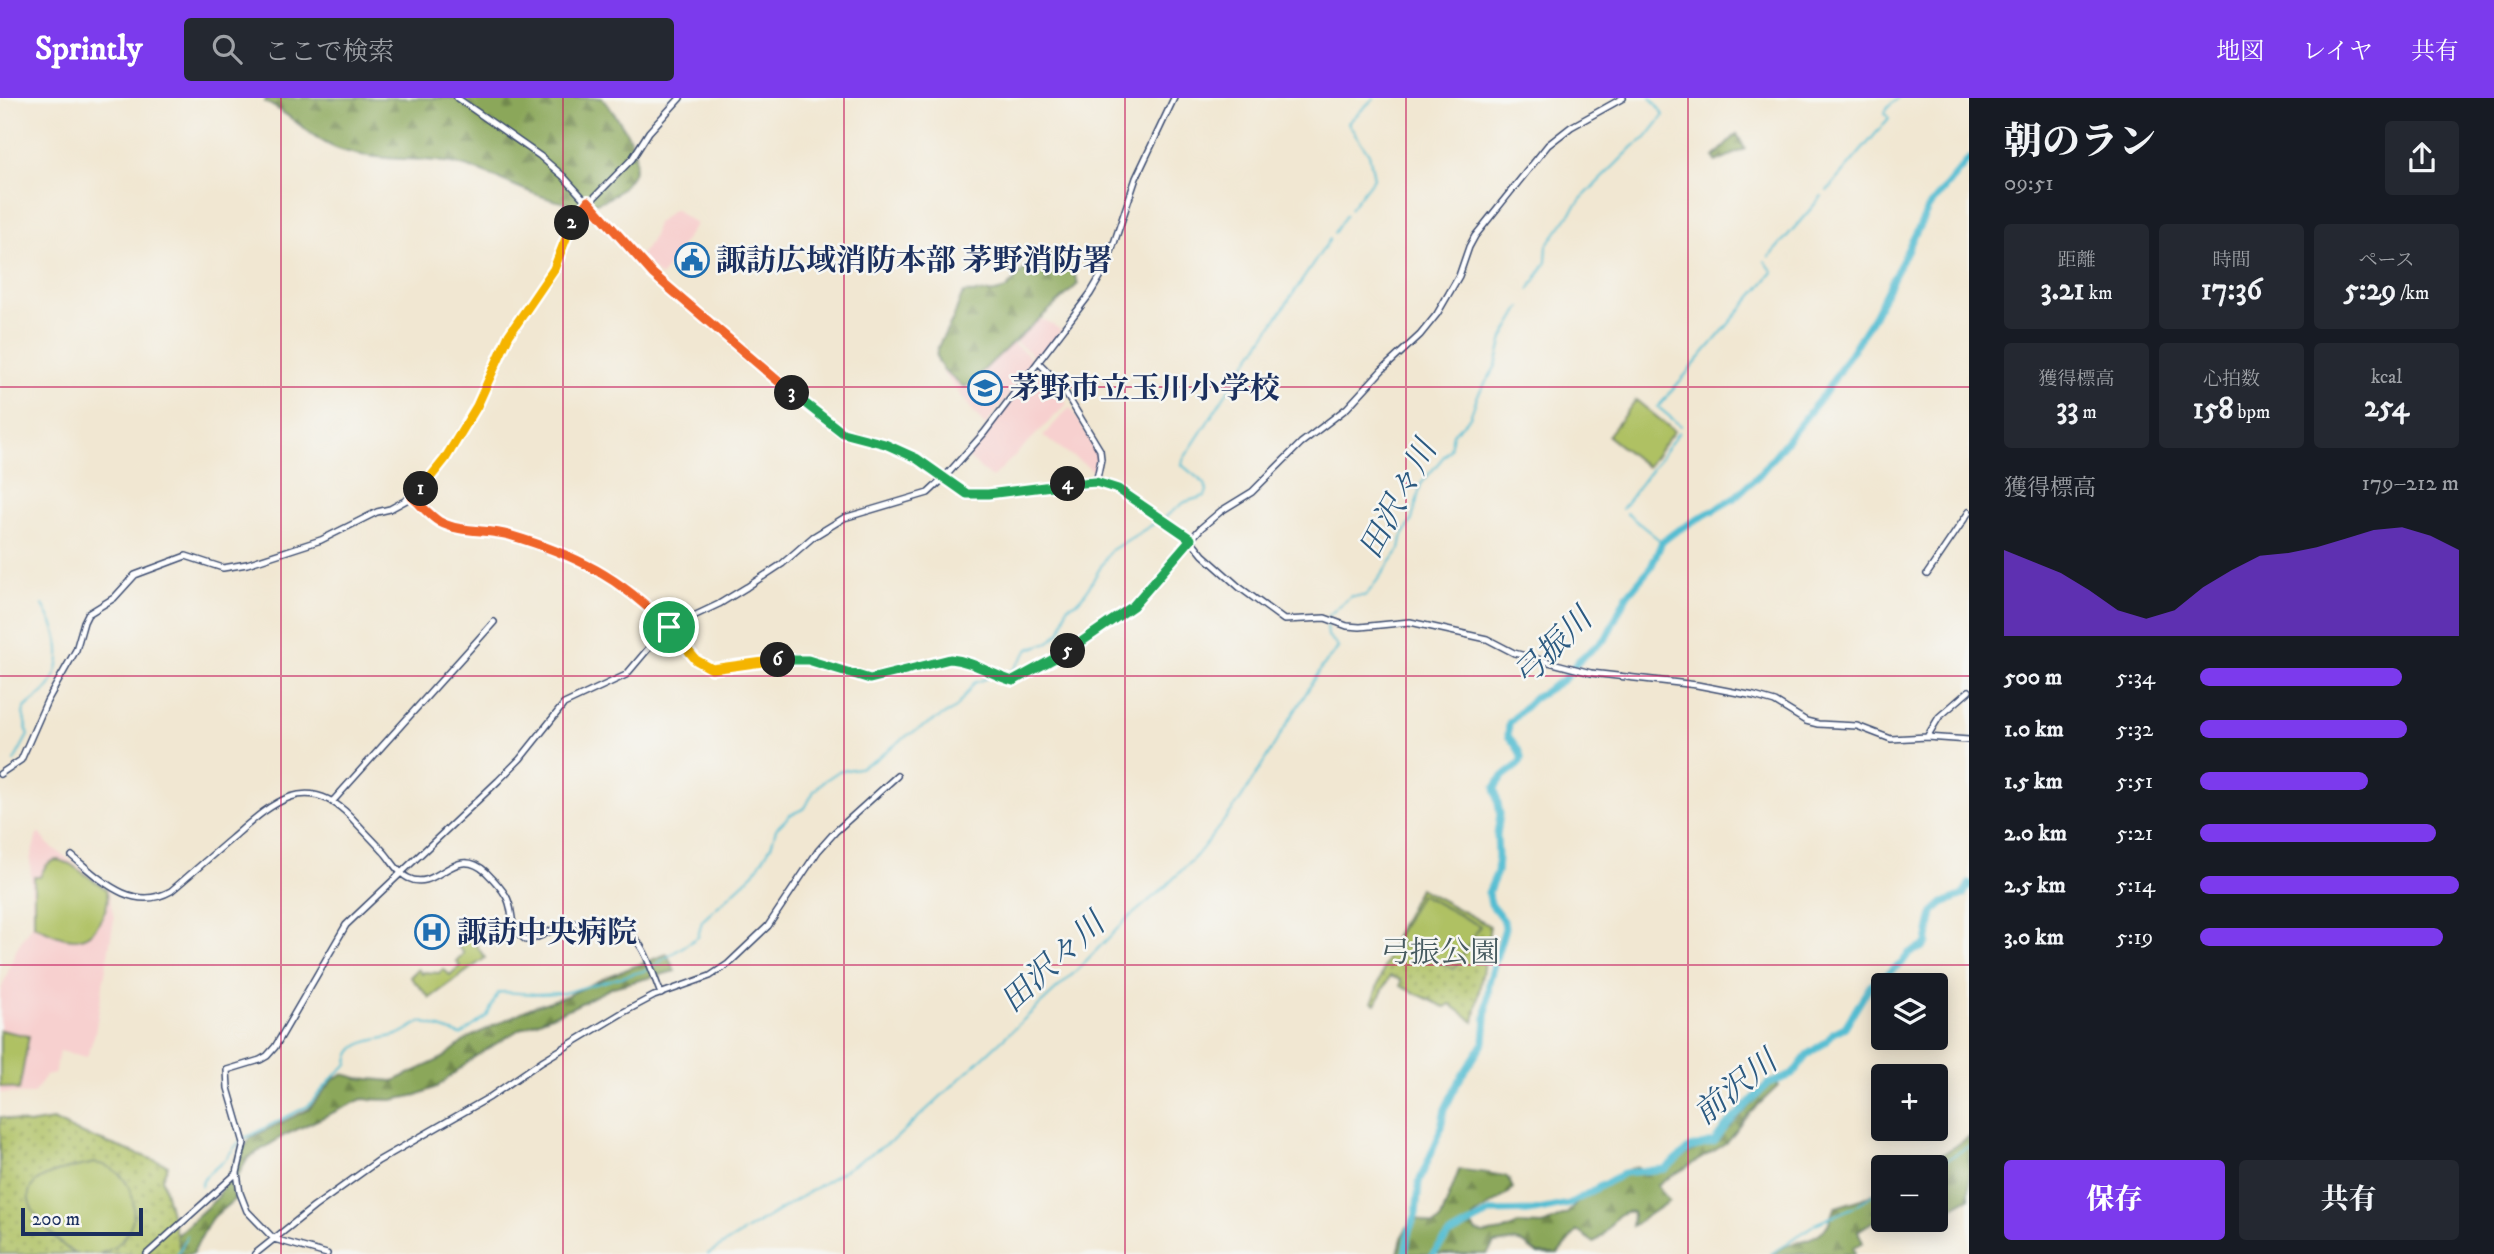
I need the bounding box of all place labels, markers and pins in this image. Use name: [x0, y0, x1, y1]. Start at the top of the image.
pin: 2: [554, 206, 590, 240]
public building icon: 諏訪広域消防本部 茅野消防署: [673, 241, 711, 279]
place label: 諏訪広域消防本部 茅野消防署: [716, 243, 1112, 280]
school or university icon: 茅野市立玉川小学校: [966, 369, 1004, 407]
place label: 茅野市立玉川小学校: [1010, 371, 1280, 408]
pin: 3: [774, 376, 810, 410]
pin: 4: [1050, 466, 1086, 502]
pin: 1: [404, 472, 438, 506]
pin: [639, 597, 699, 657]
pin: 5: [1050, 634, 1086, 668]
pin: 6: [760, 642, 796, 678]
hospital icon: 諏訪中央病院: [413, 913, 451, 951]
place label: 諏訪中央病院: [457, 915, 637, 952]

